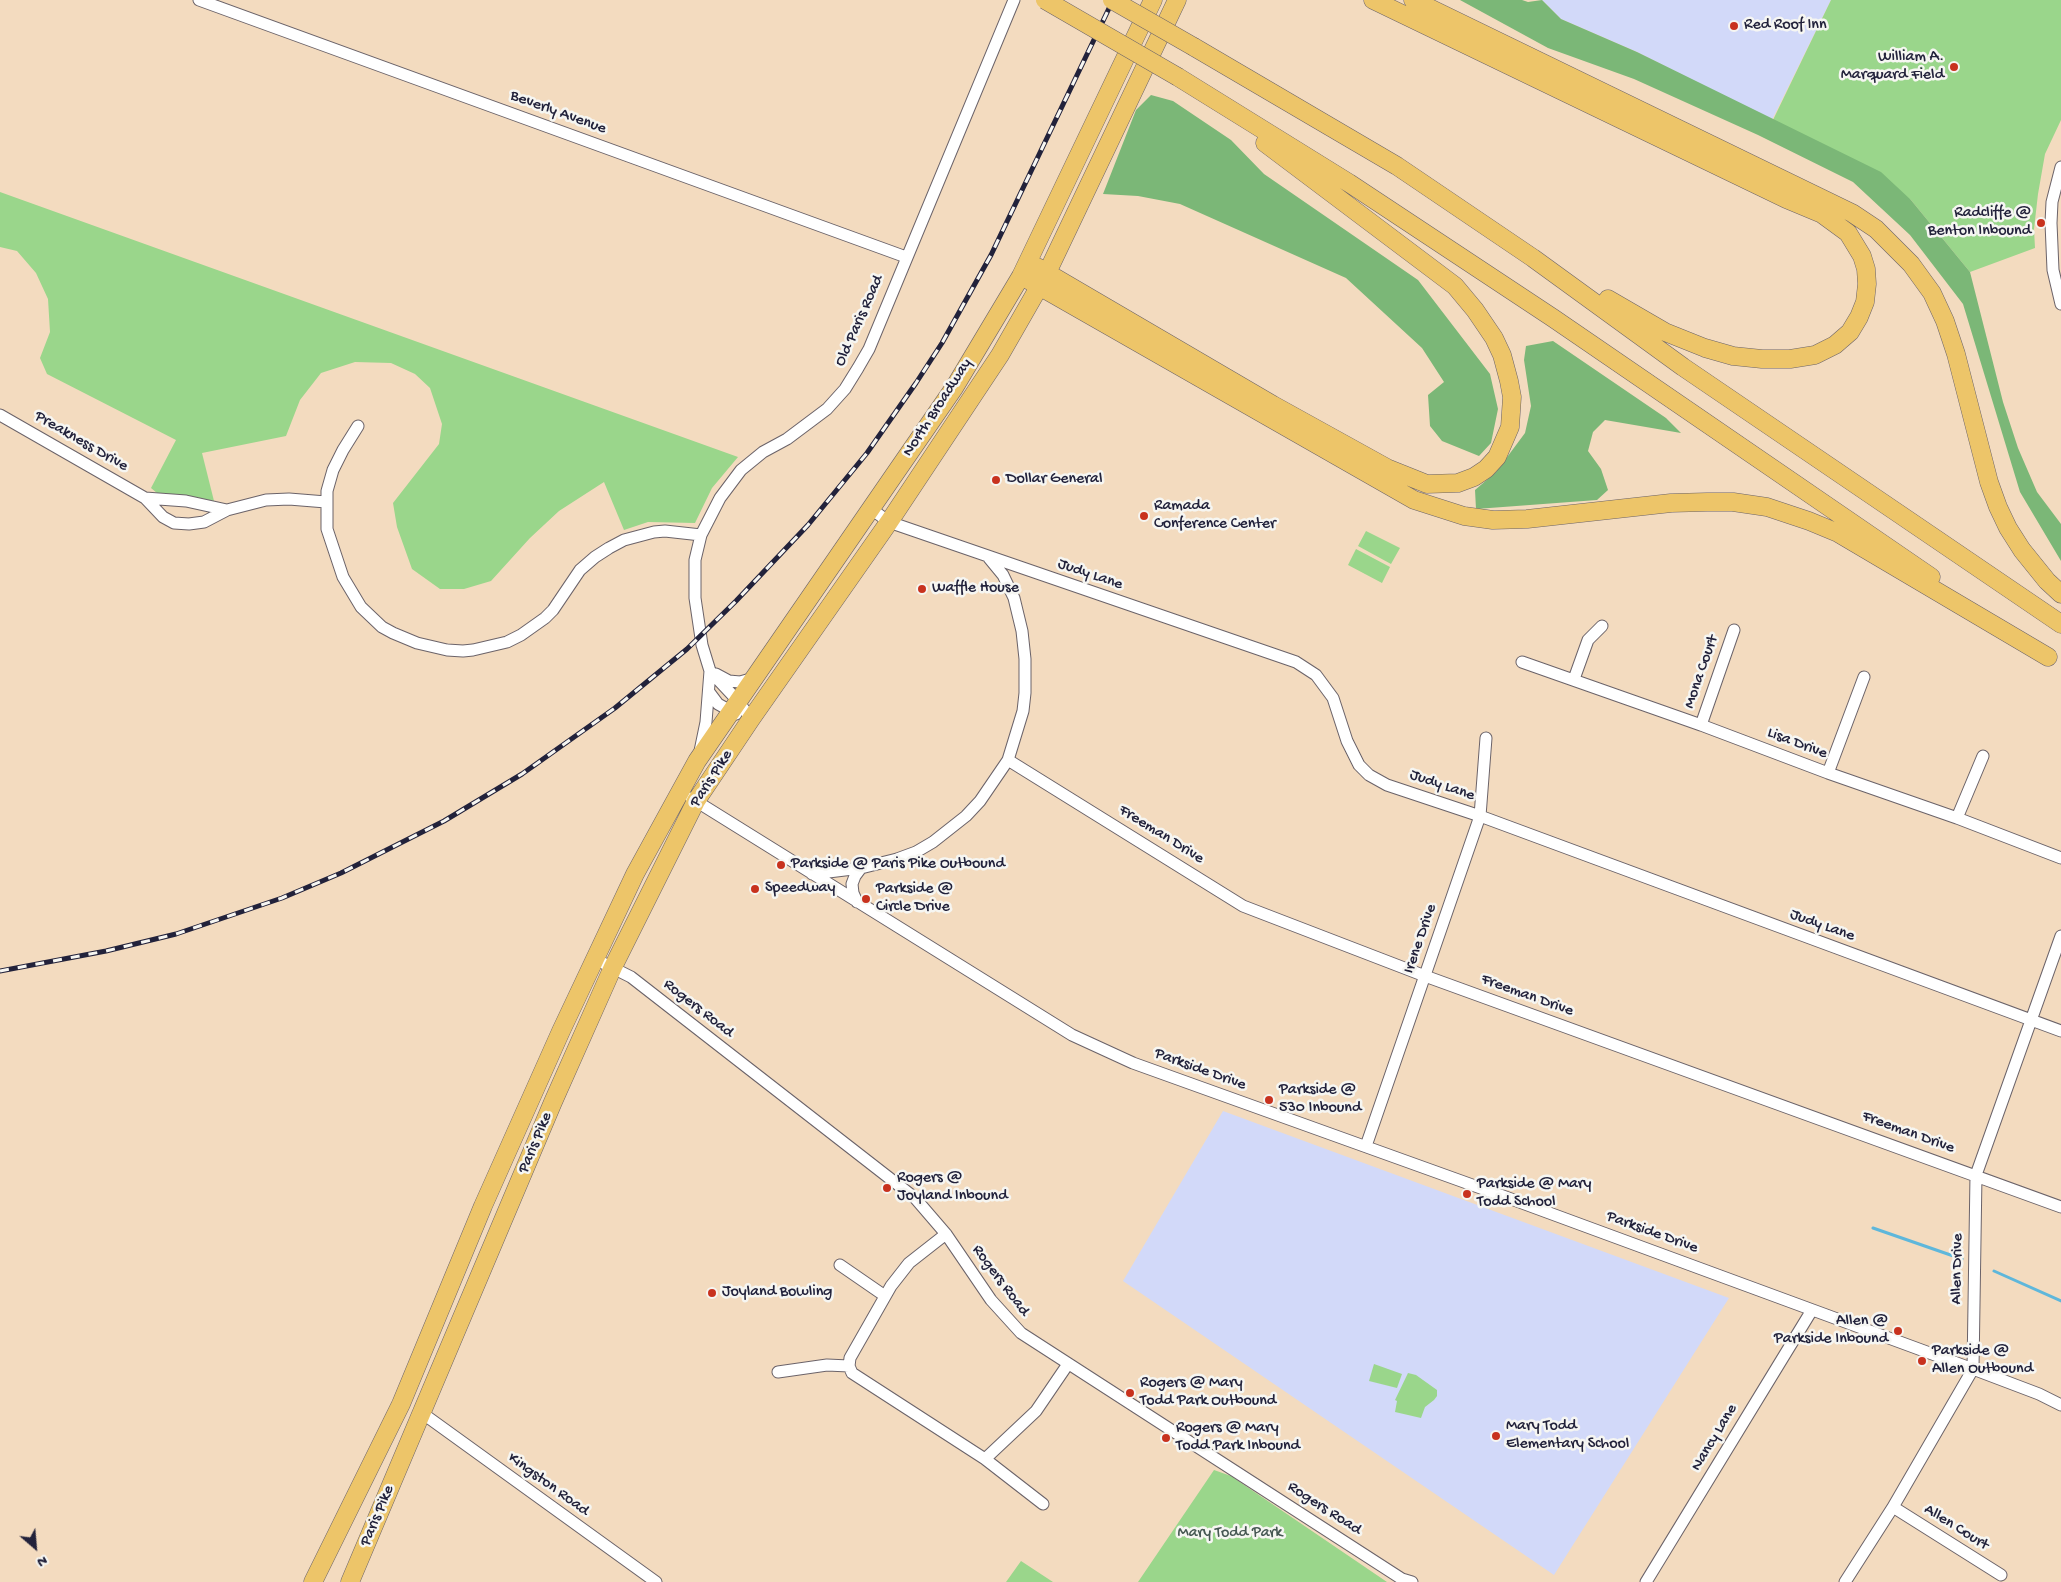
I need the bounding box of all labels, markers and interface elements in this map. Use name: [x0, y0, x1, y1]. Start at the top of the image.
place label: Red Roof Inn: [1744, 16, 1827, 36]
marker: Red Roof Inn: [1728, 20, 1740, 32]
place label: William A. Marquard Field: [1841, 48, 1944, 86]
marker: William A. Marquard Field: [1948, 61, 1960, 73]
street label: Beverly Avenue: [507, 87, 609, 139]
place label: Radcliffe @ Benton Inbound: [1928, 204, 2031, 242]
marker: Radcliffe @ Benton Inbound: [2035, 217, 2047, 229]
street label: Old Paris Road: [831, 272, 889, 370]
street label: North Broadway: [899, 355, 977, 461]
street label: Preakness Drive: [31, 407, 131, 477]
place label: Dollar General: [1006, 470, 1102, 490]
marker: Dollar General: [990, 474, 1002, 486]
place label: Ramada Conference Center: [1154, 497, 1276, 535]
marker: Ramada Conference Center: [1138, 510, 1150, 522]
street label: Judy Lane: [1055, 555, 1125, 595]
place label: Waffle House: [932, 579, 1019, 599]
marker: Waffle House: [916, 583, 928, 595]
street label: Mona Court: [1680, 633, 1724, 711]
street label: Lisa Drive: [1764, 724, 1830, 764]
street label: Paris Pike: [686, 747, 738, 811]
street label: Judy Lane: [1407, 766, 1477, 806]
street label: Freeman Drive: [1115, 801, 1207, 869]
place label: Parkside @ Paris Pike Outbound: [791, 855, 1005, 875]
marker: Parkside @ Paris Pike Outbound: [775, 859, 787, 871]
place label: Speedway: [765, 879, 835, 899]
place label: Parkside @ Circle Drive: [876, 880, 953, 918]
marker: Speedway: [749, 883, 761, 895]
marker: Parkside @ Circle Drive: [860, 893, 872, 905]
street label: Irene Drive: [1400, 902, 1442, 976]
street label: Judy Lane: [1787, 905, 1857, 947]
street label: Freeman Drive: [1478, 970, 1576, 1022]
street label: Rogers Road: [659, 975, 737, 1043]
street label: Parkside Drive: [1152, 1045, 1248, 1095]
place label: Parkside @ 530 Inbound: [1279, 1081, 1361, 1119]
marker: Parkside @ 530 Inbound: [1263, 1094, 1275, 1106]
street label: Freeman Drive: [1859, 1107, 1957, 1159]
street label: Paris Pike: [515, 1110, 557, 1176]
place label: Rogers @ Joyland Inbound: [897, 1169, 1008, 1207]
place label: Parkside @ Mary Todd School: [1477, 1175, 1591, 1213]
marker: Rogers @ Joyland Inbound: [881, 1182, 893, 1194]
marker: Parkside @ Mary Todd School: [1461, 1188, 1473, 1200]
street label: Parkside Drive: [1604, 1208, 1700, 1258]
street label: Allen Drive: [1948, 1233, 1968, 1305]
street label: Rogers Road: [967, 1242, 1033, 1320]
place label: Joyland Bowling: [722, 1283, 832, 1303]
marker: Joyland Bowling: [706, 1287, 718, 1299]
place label: Allen @ Parkside Inbound: [1774, 1312, 1888, 1350]
marker: Allen @ Parkside Inbound: [1892, 1325, 1904, 1337]
place label: Parkside @ Allen Outbound: [1932, 1342, 2033, 1380]
marker: Parkside @ Allen Outbound: [1916, 1355, 1928, 1367]
place label: Rogers @ Mary Todd Park Outbound: [1140, 1374, 1276, 1412]
marker: Rogers @ Mary Todd Park Outbound: [1124, 1387, 1136, 1399]
street label: Nancy Lane: [1688, 1401, 1742, 1475]
place label: Mary Todd Elementary School: [1506, 1417, 1629, 1455]
place label: Rogers @ Mary Todd Park Inbound: [1176, 1419, 1300, 1457]
marker: Mary Todd Elementary School: [1490, 1430, 1502, 1442]
marker: Rogers @ Mary Todd Park Inbound: [1160, 1432, 1172, 1444]
street label: Kingston Road: [504, 1449, 592, 1521]
street label: Rogers Road: [1283, 1478, 1365, 1540]
street label: Paris Pike: [357, 1483, 399, 1549]
street label: Allen Court: [1920, 1501, 1992, 1555]
north arrow: [10, 1522, 60, 1572]
park label: Mary Todd Park: [1178, 1524, 1282, 1544]
text: N: [34, 1551, 50, 1570]

